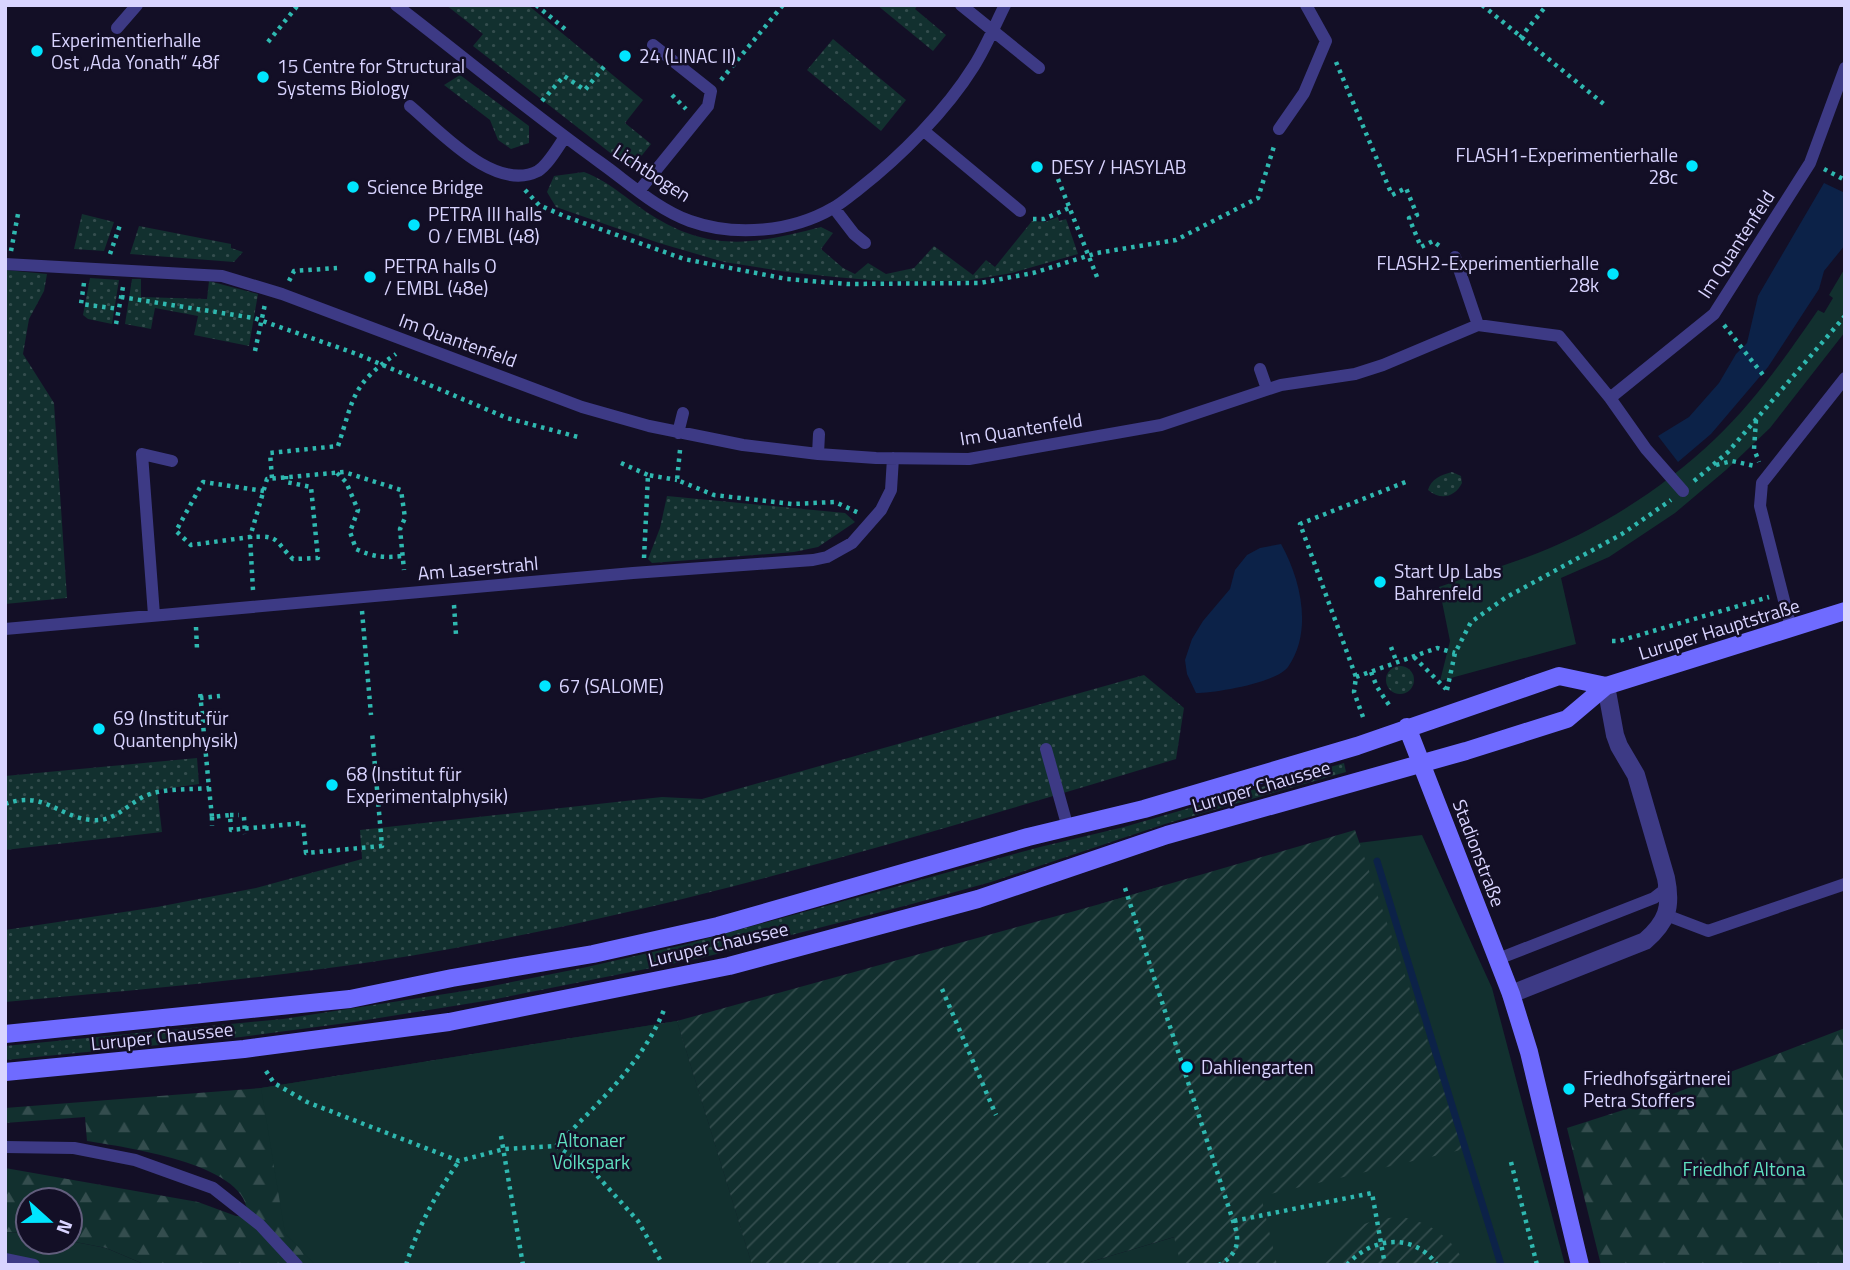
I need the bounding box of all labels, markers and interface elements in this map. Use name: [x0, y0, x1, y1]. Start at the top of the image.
place label: Experimentierhalle Ost „Ada Yonath“ 48f: [51, 25, 220, 76]
place label: 24 (LINAC II): [639, 41, 736, 70]
marker: Experimentierhalle Ost „Ada Yonath“ 48f: [29, 43, 45, 59]
marker: 24 (LINAC II): [617, 48, 633, 64]
place label: 15 Centre for Structural Systems Biology: [277, 51, 465, 102]
marker: 15 Centre for Structural Systems Biology: [255, 69, 271, 85]
street label: Lichtbogen: [607, 136, 697, 209]
place label: FLASH1-Experimentierhalle 28c: [1455, 140, 1678, 191]
place label: DESY / HASYLAB: [1051, 152, 1187, 181]
marker: FLASH1-Experimentierhalle 28c: [1684, 158, 1700, 174]
marker: DESY / HASYLAB: [1029, 159, 1045, 175]
place label: Science Bridge: [367, 172, 483, 201]
marker: Science Bridge: [345, 179, 361, 195]
street label: Im Quantenfeld: [1690, 184, 1781, 303]
place label: PETRA III halls O / EMBL (48): [428, 199, 543, 250]
marker: PETRA III halls O / EMBL (48): [406, 217, 422, 233]
place label: FLASH2-Experimentierhalle 28k: [1376, 248, 1599, 299]
place label: PETRA halls O / EMBL (48e): [384, 251, 497, 302]
marker: FLASH2-Experimentierhalle 28k: [1605, 266, 1621, 282]
marker: PETRA halls O / EMBL (48e): [362, 269, 378, 285]
street label: Im Quantenfeld: [395, 305, 521, 374]
street label: Im Quantenfeld: [958, 405, 1084, 452]
street label: Am Laserstrahl: [416, 548, 540, 587]
place label: Start Up Labs Bahrenfeld: [1394, 556, 1502, 607]
marker: Start Up Labs Bahrenfeld: [1372, 574, 1388, 590]
street label: Luruper Hauptstraße: [1635, 590, 1803, 667]
place label: 67 (SALOME): [559, 671, 664, 700]
marker: 67 (SALOME): [537, 678, 553, 694]
place label: 69 (Institut für Quantenphysik): [113, 703, 238, 754]
marker: 69 (Institut für Quantenphysik): [91, 721, 107, 737]
street label: Luruper Chaussee: [1188, 752, 1334, 819]
place label: 68 (Institut für Experimentalphysik): [346, 759, 508, 810]
marker: 68 (Institut für Experimentalphysik): [324, 777, 340, 793]
street label: Stadionstraße: [1446, 795, 1513, 911]
street label: Luruper Chaussee: [645, 913, 791, 974]
street label: Luruper Chaussee: [89, 1014, 235, 1057]
place label: Dahliengarten: [1201, 1052, 1314, 1081]
marker: Dahliengarten: [1179, 1059, 1195, 1075]
place label: Friedhofsgärtnerei Petra Stoffers: [1583, 1063, 1731, 1114]
marker: Friedhofsgärtnerei Petra Stoffers: [1561, 1081, 1577, 1097]
park label: Altonaer Volkspark: [552, 1125, 630, 1176]
park label: Friedhof Altona: [1683, 1154, 1806, 1183]
north arrow: [14, 1186, 84, 1256]
text: N: [49, 1216, 81, 1239]

